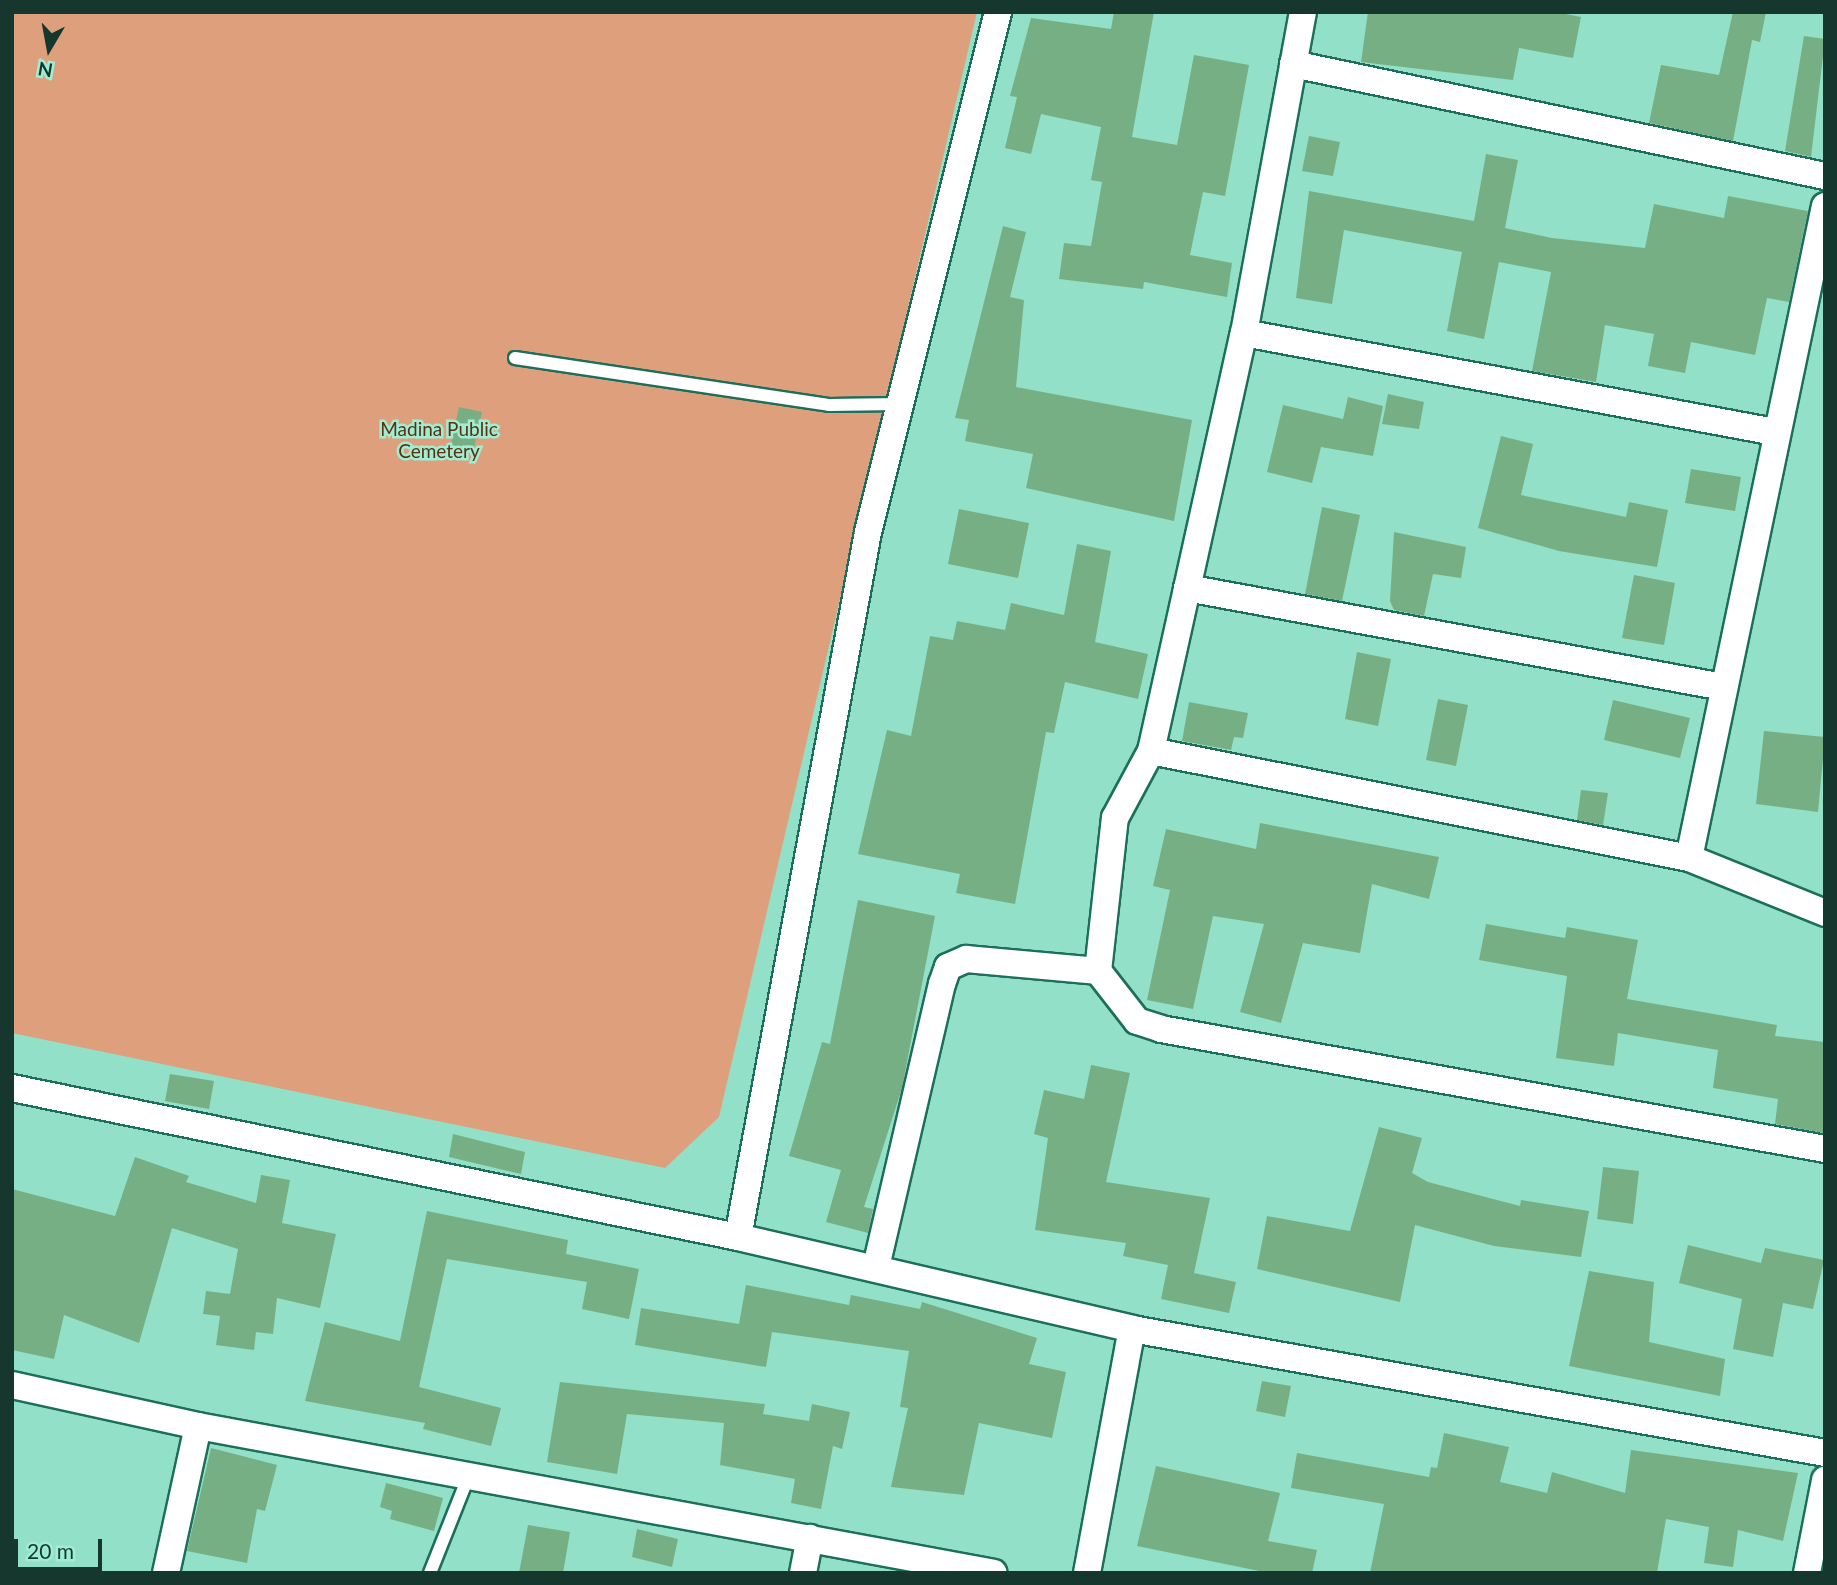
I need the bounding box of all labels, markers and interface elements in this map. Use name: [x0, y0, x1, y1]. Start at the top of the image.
north arrow: [14, 14, 84, 84]
text: N: [36, 58, 54, 83]
park label: Madina Public Cemetery: [380, 418, 498, 462]
scale bar: [18, 1526, 105, 1570]
text: 20 m: [27, 1538, 74, 1563]

